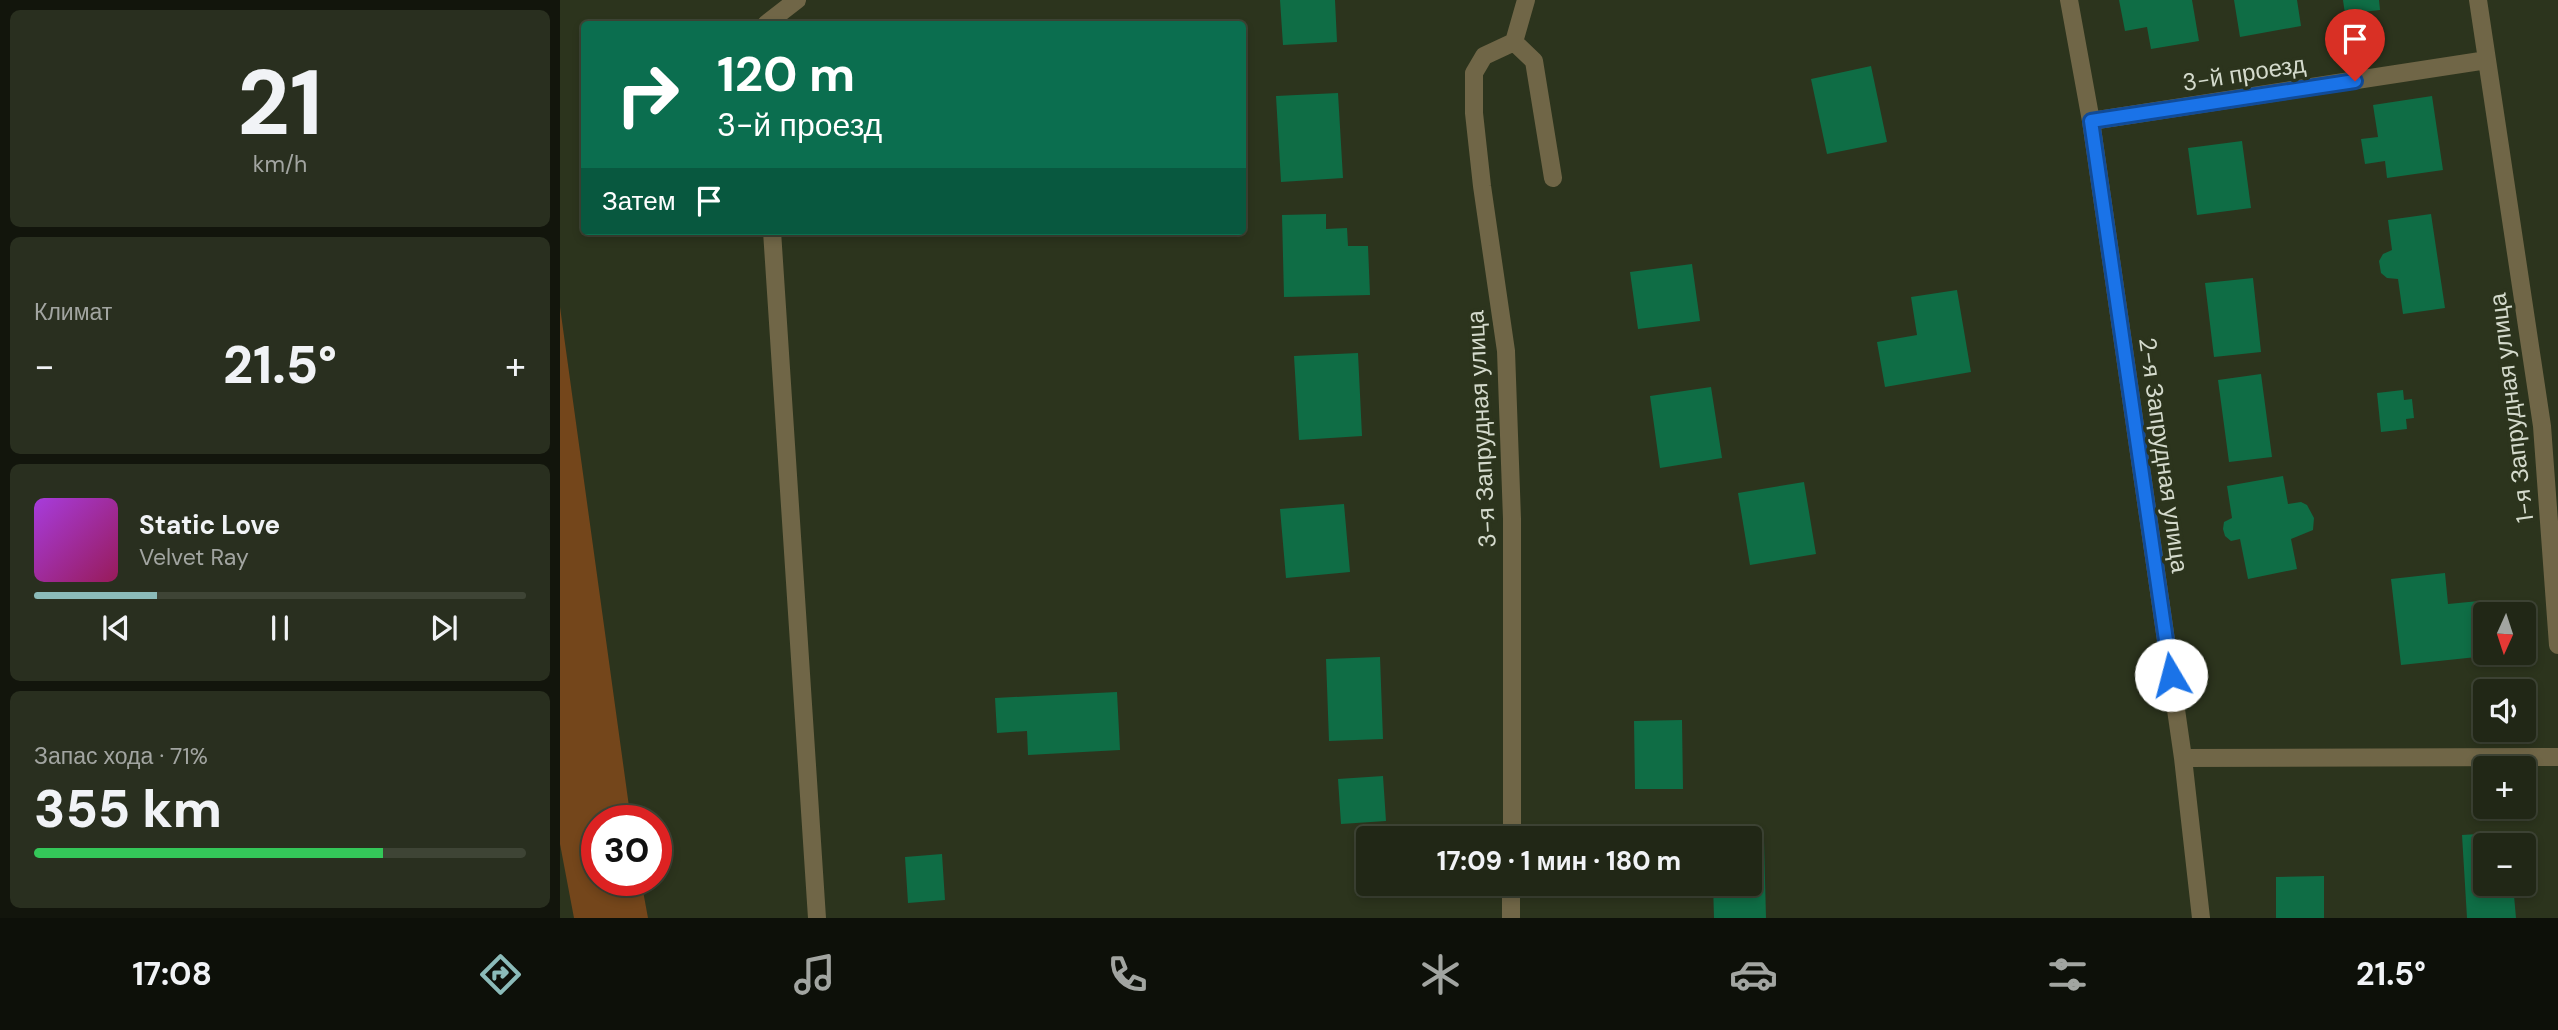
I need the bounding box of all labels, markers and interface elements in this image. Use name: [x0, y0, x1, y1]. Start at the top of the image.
pin: [2325, 9, 2385, 81]
icon: arrive: [2336, 20, 2374, 58]
text: 120 m: [717, 42, 855, 106]
text: 21: [237, 44, 323, 162]
street label: 3-й проезд: [2180, 48, 2308, 98]
icon: right: [602, 49, 693, 140]
text: 3-й проезд: [717, 104, 882, 146]
text: km/h: [253, 149, 307, 179]
icon: arrive: [690, 182, 728, 220]
text: Затем: [602, 184, 676, 218]
street label: 1-я Запрудная улица: [2481, 291, 2540, 524]
text: Климат: [34, 297, 112, 327]
street label: 3-я Запрудная улица: [1459, 309, 1503, 548]
text: 21.5°: [223, 331, 337, 399]
street label: 2-я Запрудная улица: [2132, 335, 2196, 575]
text: −: [34, 341, 55, 391]
text: +: [505, 341, 526, 391]
text: Static Love: [139, 508, 280, 542]
text: Velvet Ray: [139, 542, 249, 572]
north arrow: [2473, 602, 2536, 665]
map controls: [2473, 602, 2536, 896]
icon: previous: [97, 609, 135, 647]
icon: pause: [261, 609, 299, 647]
icon: next: [425, 609, 463, 647]
position arrow: [2134, 638, 2208, 712]
button: sound: [2473, 679, 2536, 742]
text: Запас хода · 71%: [34, 741, 208, 771]
button: +: [2473, 756, 2536, 819]
text: 355 km: [34, 775, 222, 843]
speed limit sign: 30: [581, 805, 672, 896]
button: −: [2473, 833, 2536, 896]
text: 17:09 · 1 мин · 180 m: [1437, 844, 1681, 878]
icon: directions: [476, 950, 525, 999]
icon: music: [790, 950, 839, 999]
icon: phone: [1103, 950, 1152, 999]
icon: climate: [1416, 950, 1465, 999]
icon: car: [1729, 950, 1778, 999]
icon: filters: [2043, 950, 2092, 999]
text: 17:08: [132, 953, 212, 995]
text: 21.5°: [2356, 953, 2426, 995]

